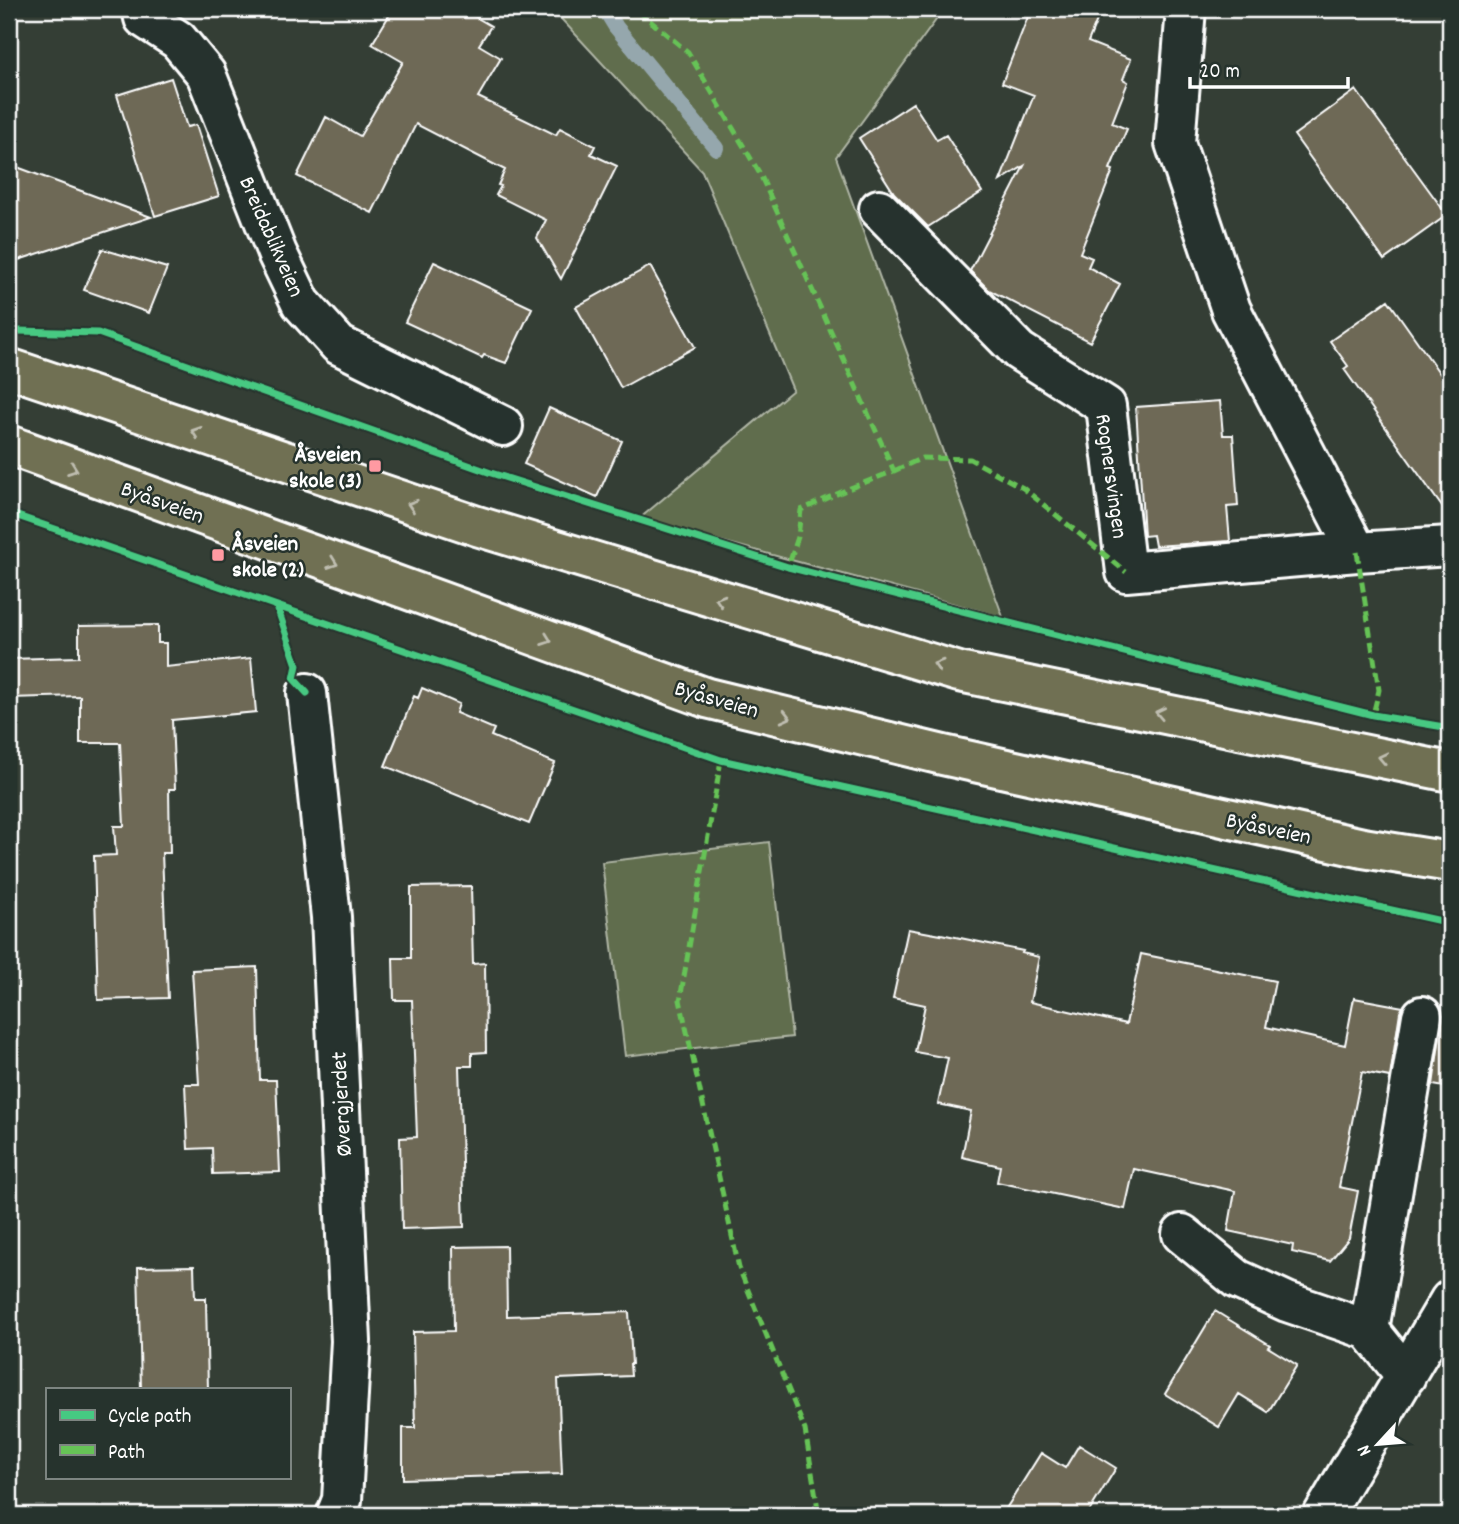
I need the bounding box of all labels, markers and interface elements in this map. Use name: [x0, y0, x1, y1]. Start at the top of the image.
scale bar: [1190, 46, 1347, 90]
text: 20 m: [1200, 58, 1240, 88]
street label: Breidablikveien: [228, 172, 311, 303]
street label: Rognersvingen: [1084, 412, 1135, 541]
one-way arrow: [191, 426, 203, 440]
place label: Åsveien skole (3): [289, 440, 361, 499]
marker: Åsveien skole (3): [367, 458, 383, 474]
one-way arrow: [66, 460, 78, 474]
street label: Byåsveien: [116, 474, 208, 535]
one-way arrow: [406, 498, 418, 513]
place label: Åsveien skole (2): [232, 529, 304, 588]
marker: Åsveien skole (2): [210, 547, 226, 563]
one-way arrow: [326, 555, 338, 569]
one-way arrow: [715, 593, 727, 608]
one-way arrow: [540, 632, 552, 646]
one-way arrow: [932, 659, 944, 674]
street label: Byåsveien: [670, 674, 762, 729]
one-way arrow: [1154, 706, 1166, 721]
one-way arrow: [780, 709, 792, 724]
one-way arrow: [1377, 752, 1389, 767]
street label: Byåsveien: [1223, 805, 1314, 856]
street label: Øvergjerdet: [324, 1051, 363, 1157]
legend: [46, 1388, 290, 1478]
text: Cycle path: [108, 1403, 191, 1433]
north arrow: [1344, 1408, 1414, 1478]
text: Path: [108, 1439, 145, 1469]
text: N: [1352, 1440, 1380, 1460]

